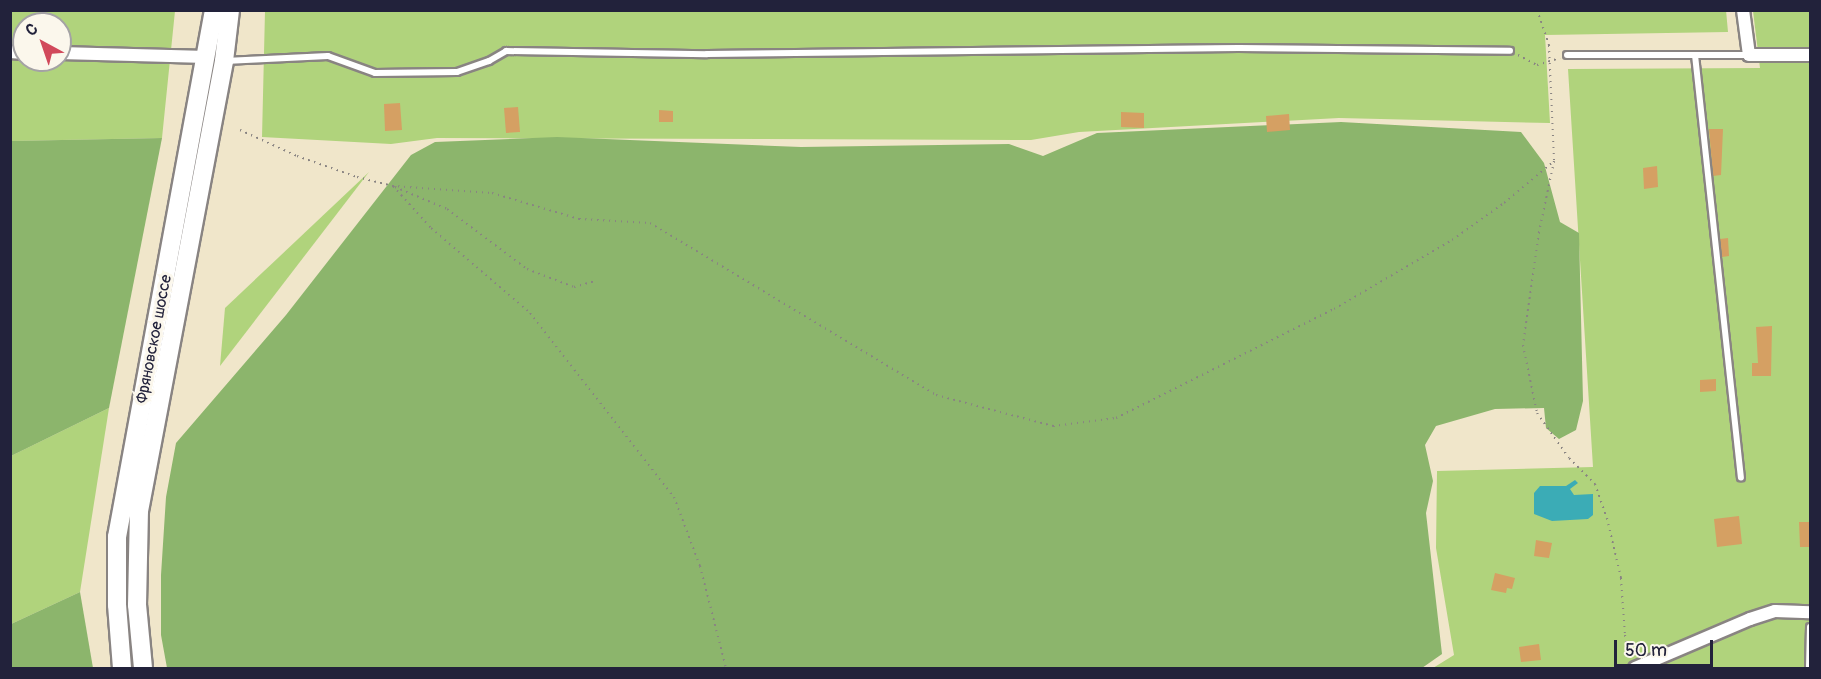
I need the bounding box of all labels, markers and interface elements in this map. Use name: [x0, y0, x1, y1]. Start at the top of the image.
north arrow: [12, 12, 72, 72]
text: С: [22, 19, 42, 41]
street label: Фряновское шоссе: [132, 273, 176, 405]
scale bar: [1617, 628, 1716, 666]
text: 50 m: [1625, 639, 1667, 662]

